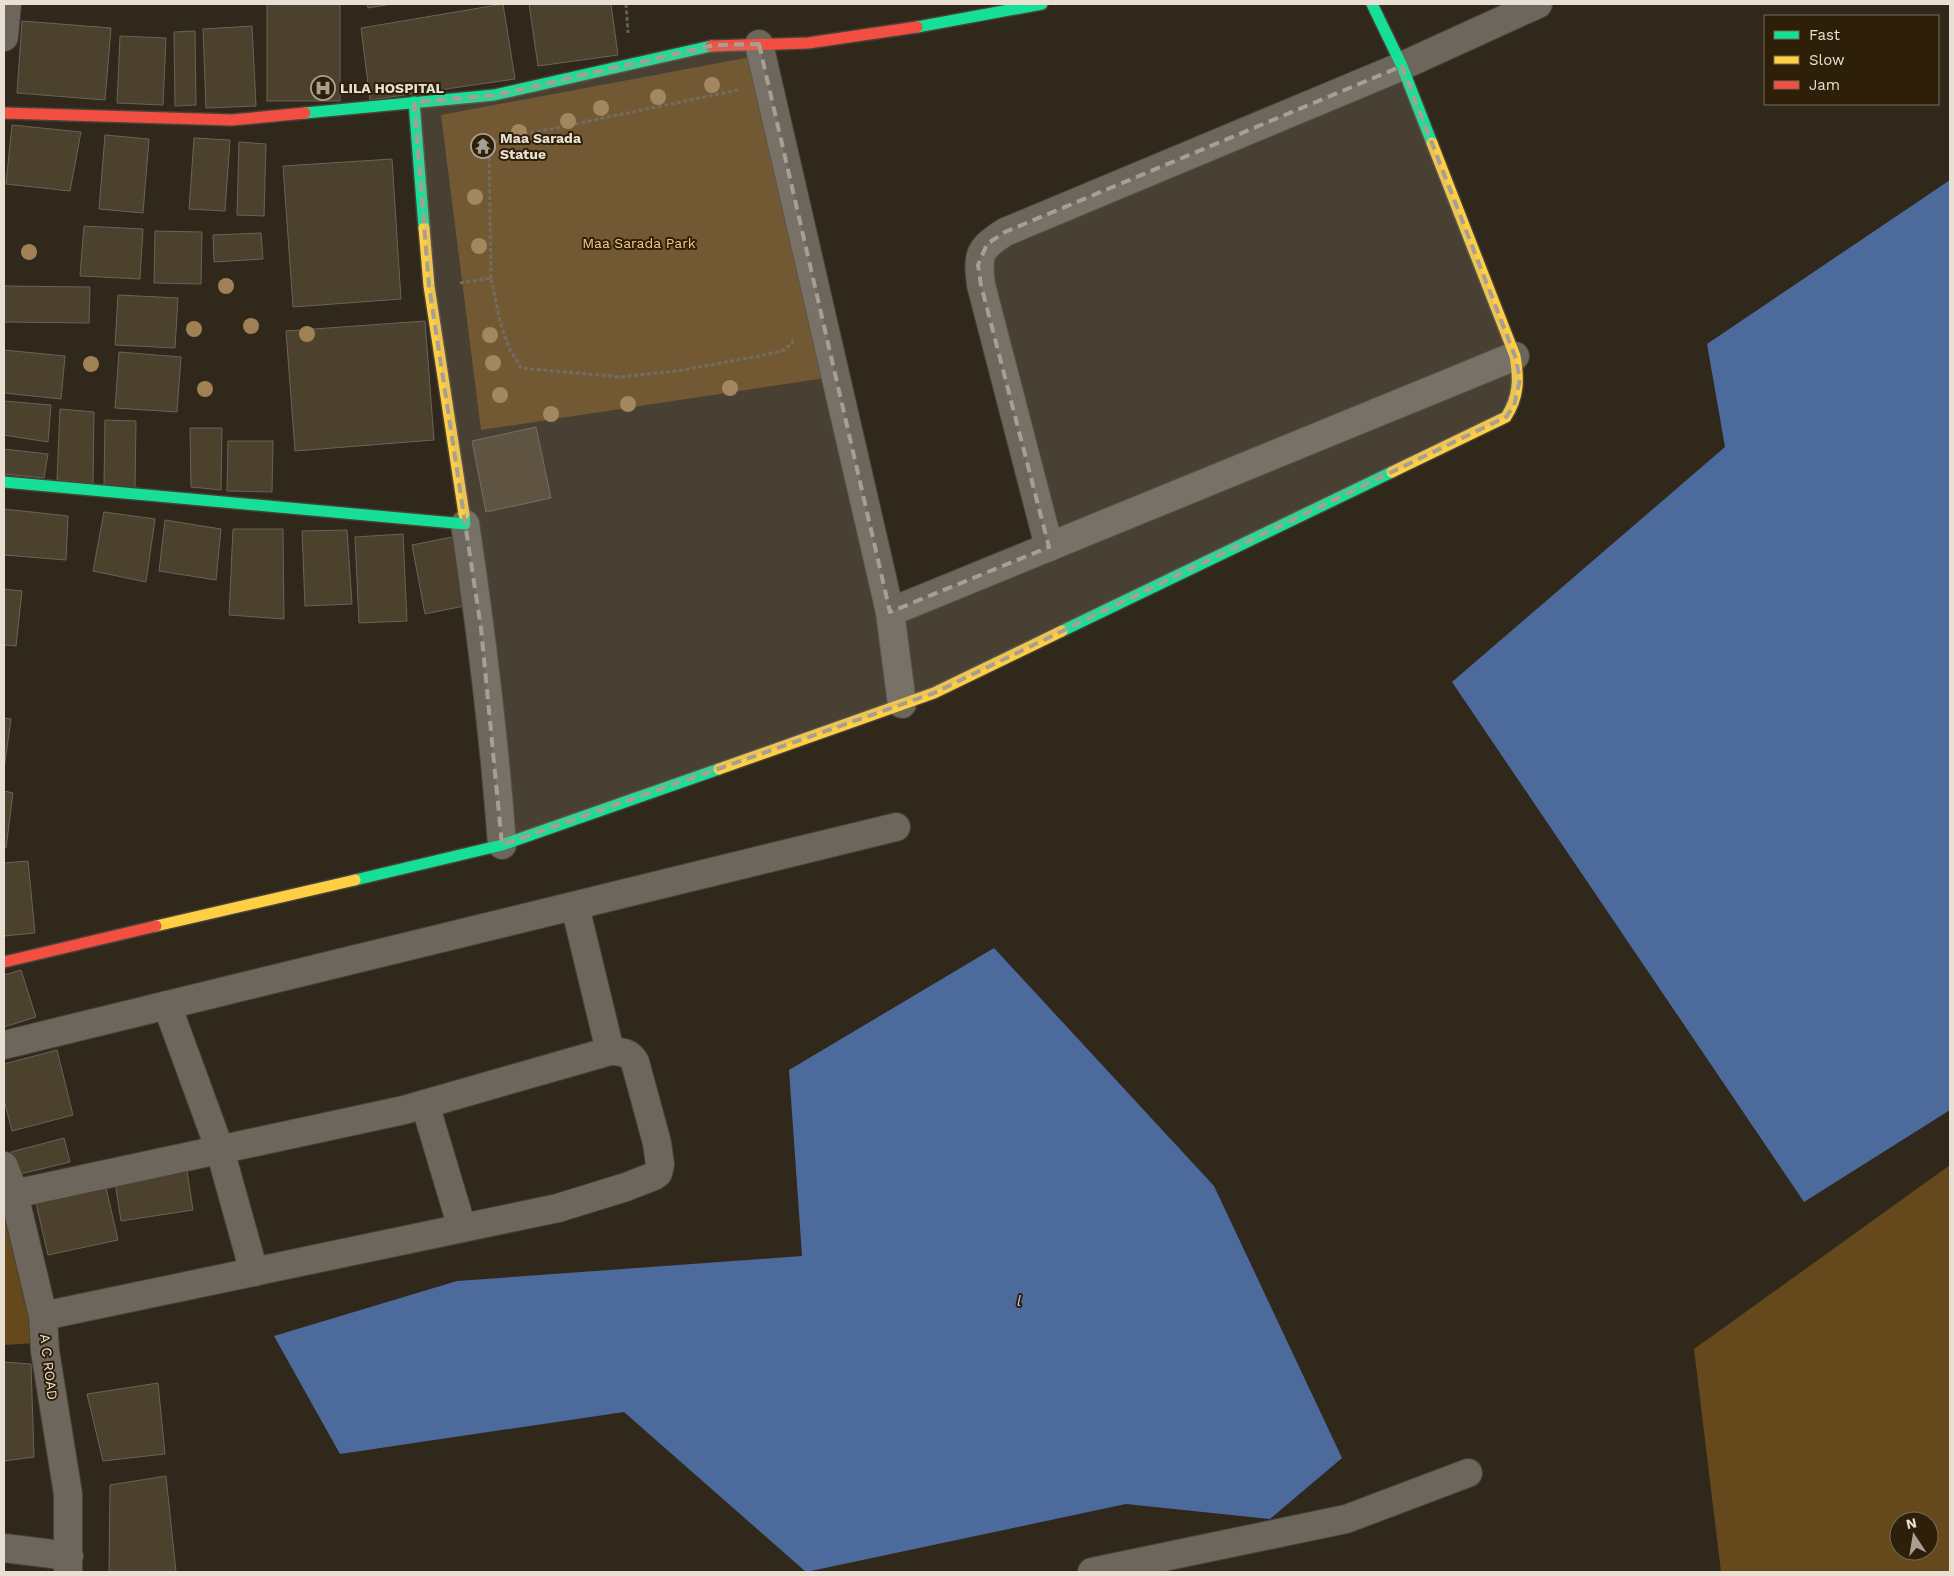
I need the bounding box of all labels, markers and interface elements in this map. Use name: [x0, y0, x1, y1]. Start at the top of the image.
legend: [1764, 15, 1939, 105]
text: Fast: [1809, 26, 1841, 44]
text: Slow: [1809, 51, 1845, 69]
hospital icon: LILA HOSPITAL: [310, 75, 336, 101]
text: Jam: [1809, 76, 1840, 94]
place label: LILA HOSPITAL: [340, 80, 444, 96]
place label: Maa Sarada Statue: [500, 130, 582, 162]
temple icon: Maa Sarada Statue: [470, 133, 496, 159]
park label: Maa Sarada Park: [582, 235, 696, 251]
water label: l: [1017, 1292, 1022, 1310]
street label: A C ROAD: [37, 1333, 61, 1401]
north arrow: [1889, 1511, 1939, 1561]
text: N: [1905, 1514, 1918, 1532]

